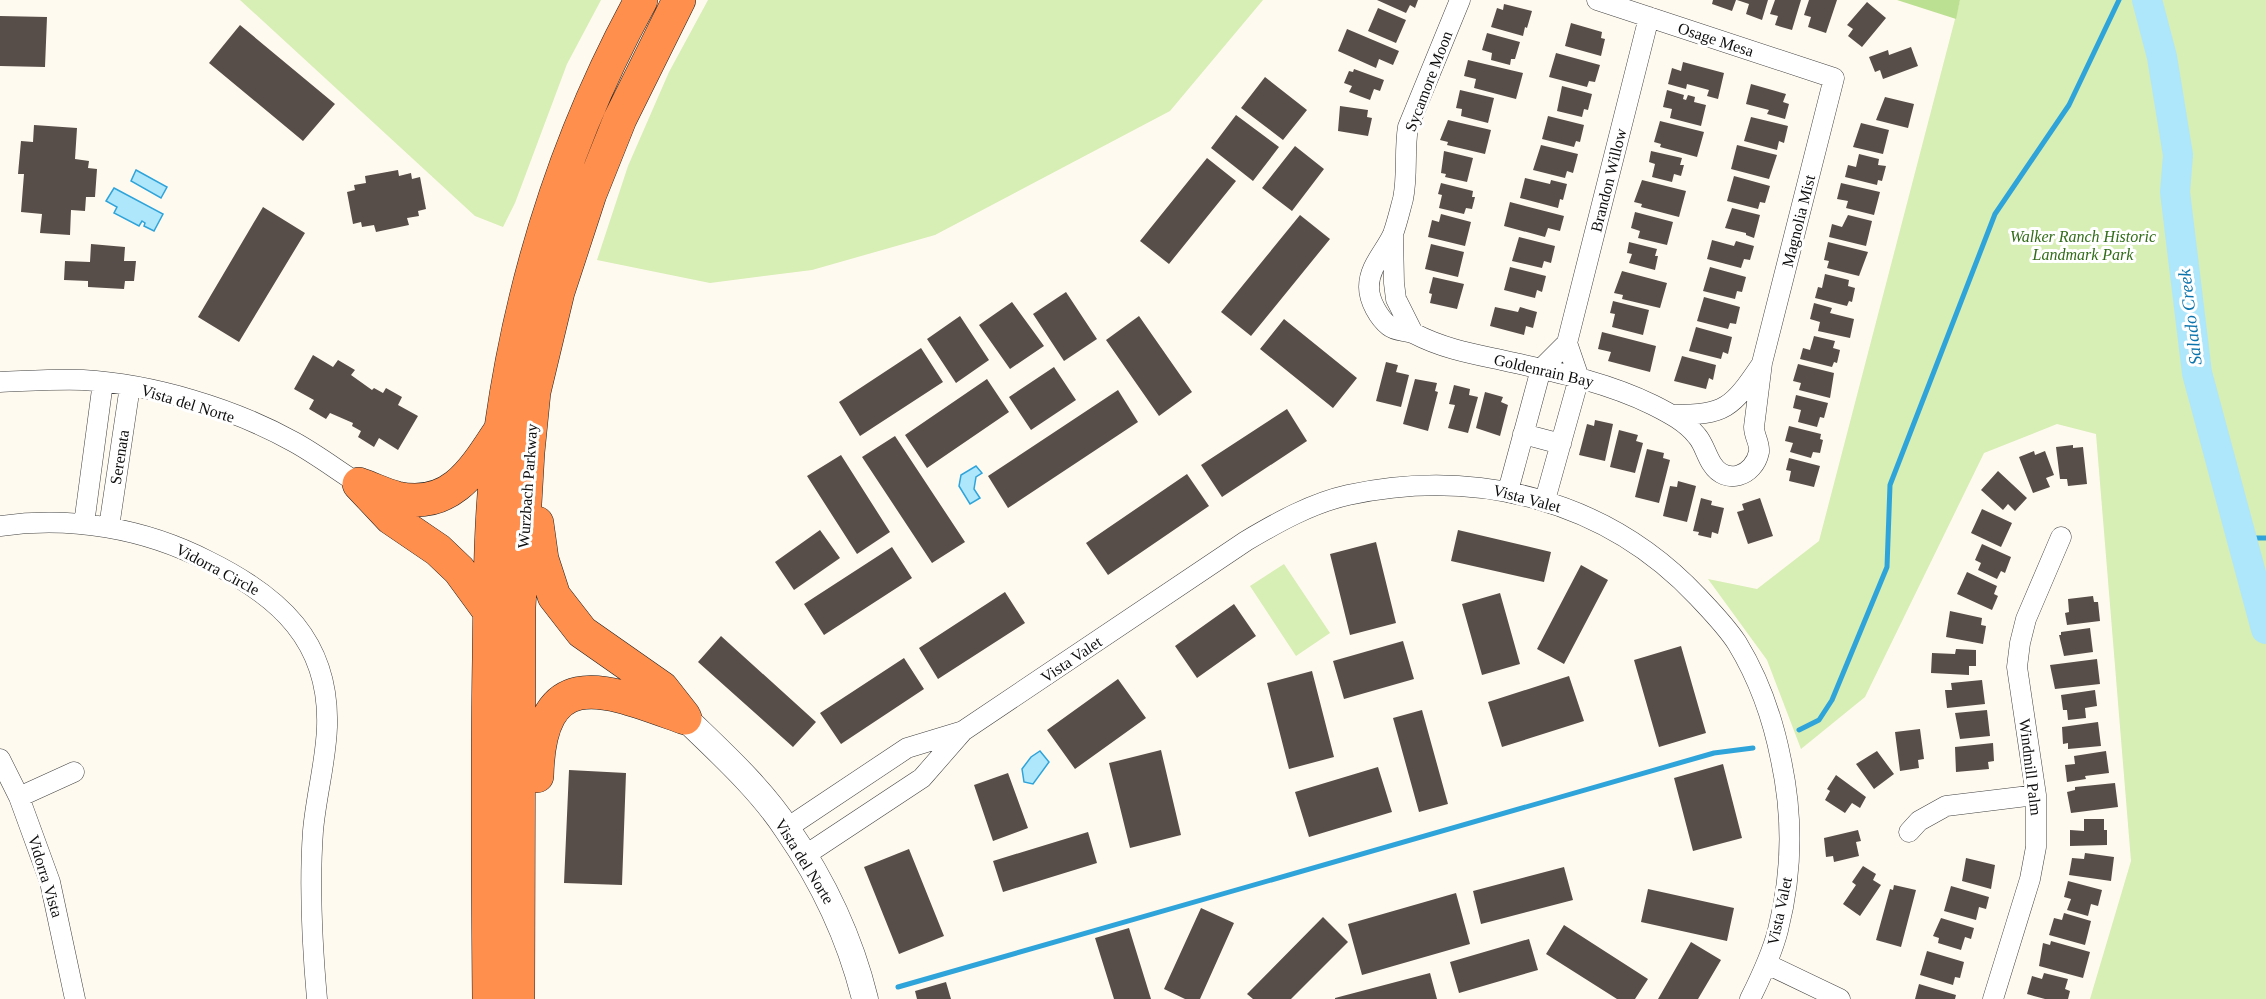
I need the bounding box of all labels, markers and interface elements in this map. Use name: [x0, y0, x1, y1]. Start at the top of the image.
street label: Osage Mesa: [1676, 19, 1756, 61]
street label: Sycamore Moon: [1402, 29, 1456, 134]
street label: Brandon Willow: [1587, 126, 1630, 234]
street label: Magnolia Mist: [1779, 173, 1819, 269]
park label: Walker Ranch Historic Landmark Park: [2010, 228, 2156, 263]
water label: Salado Creek: [2174, 267, 2206, 366]
street label: Goldenrain Bay: [1492, 351, 1595, 391]
street label: Vista del Norte: [139, 381, 237, 426]
street label: Wurzbach Parkway: [515, 423, 541, 549]
street label: Serenata: [107, 429, 132, 486]
street label: Vista Valet: [1491, 481, 1563, 516]
street label: Vidorra Circle: [173, 540, 262, 599]
street label: Vista Valet: [1038, 633, 1105, 686]
street label: Windmill Palm: [2016, 718, 2045, 817]
street label: Vista del Norte: [772, 816, 837, 907]
street label: Vidorra Vista: [25, 833, 66, 919]
street label: Vista Valet: [1764, 875, 1795, 947]

